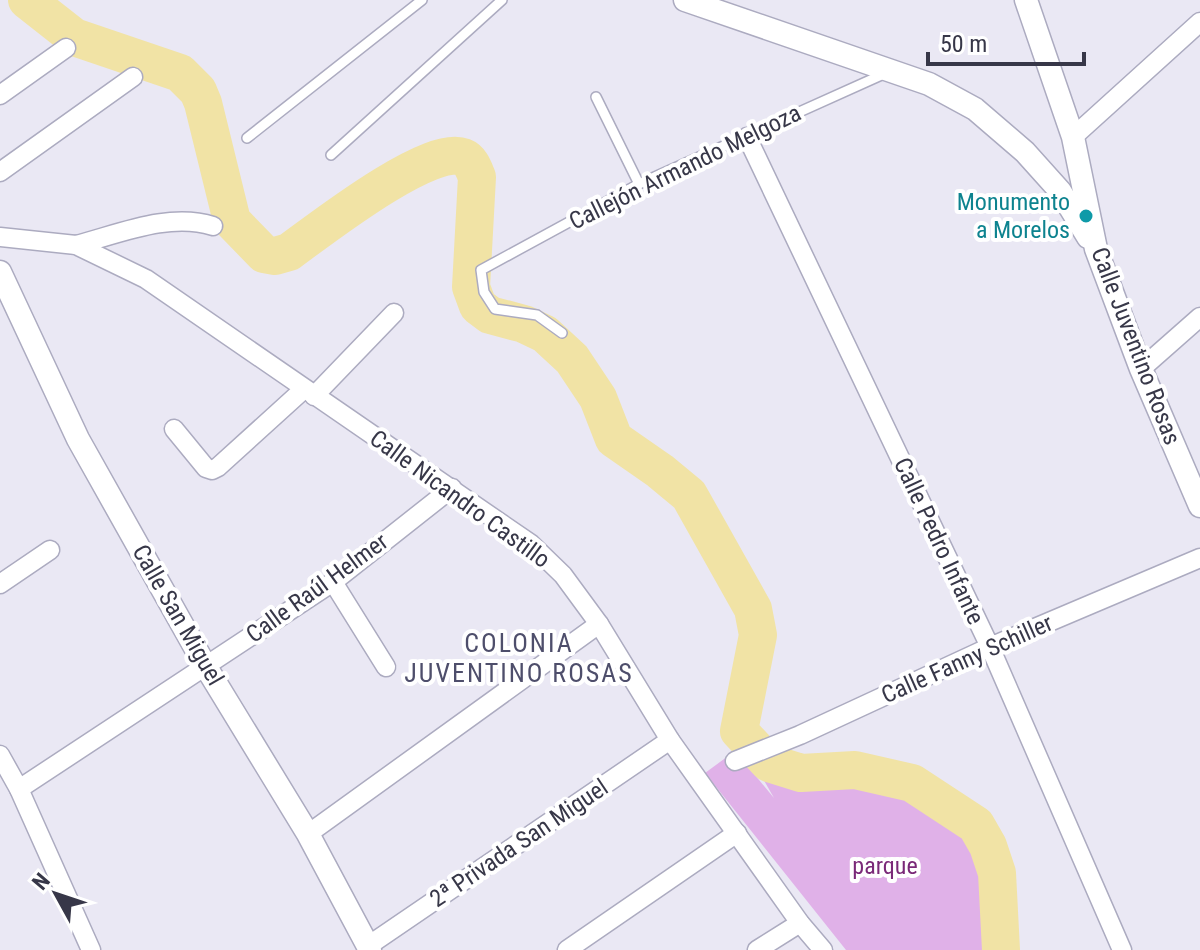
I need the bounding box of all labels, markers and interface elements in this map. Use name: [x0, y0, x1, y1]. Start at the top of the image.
scale bar: [928, 16, 1084, 66]
text: 50 m: [940, 30, 987, 58]
street label: Callejón Armando Melgoza: [565, 99, 805, 235]
place label: Monumento a Morelos: [957, 188, 1070, 244]
marker: Monumento a Morelos: [1077, 207, 1095, 225]
street label: Calle Juventino Rosas: [1085, 243, 1187, 449]
street label: Calle Nicandro Castillo: [365, 424, 555, 574]
street label: Calle Pedro Infante: [888, 453, 990, 629]
street label: Calle Raúl Helmer: [241, 527, 393, 649]
street label: Calle San Miguel: [126, 540, 230, 690]
street label: Calle Fanny Schiller: [877, 609, 1057, 709]
district label: COLONIA JUVENTINO ROSAS: [404, 628, 634, 688]
street label: 2ª Privada San Miguel: [425, 773, 613, 913]
park label: parque: [852, 852, 918, 880]
north arrow: [16, 854, 96, 934]
text: N: [27, 868, 55, 895]

